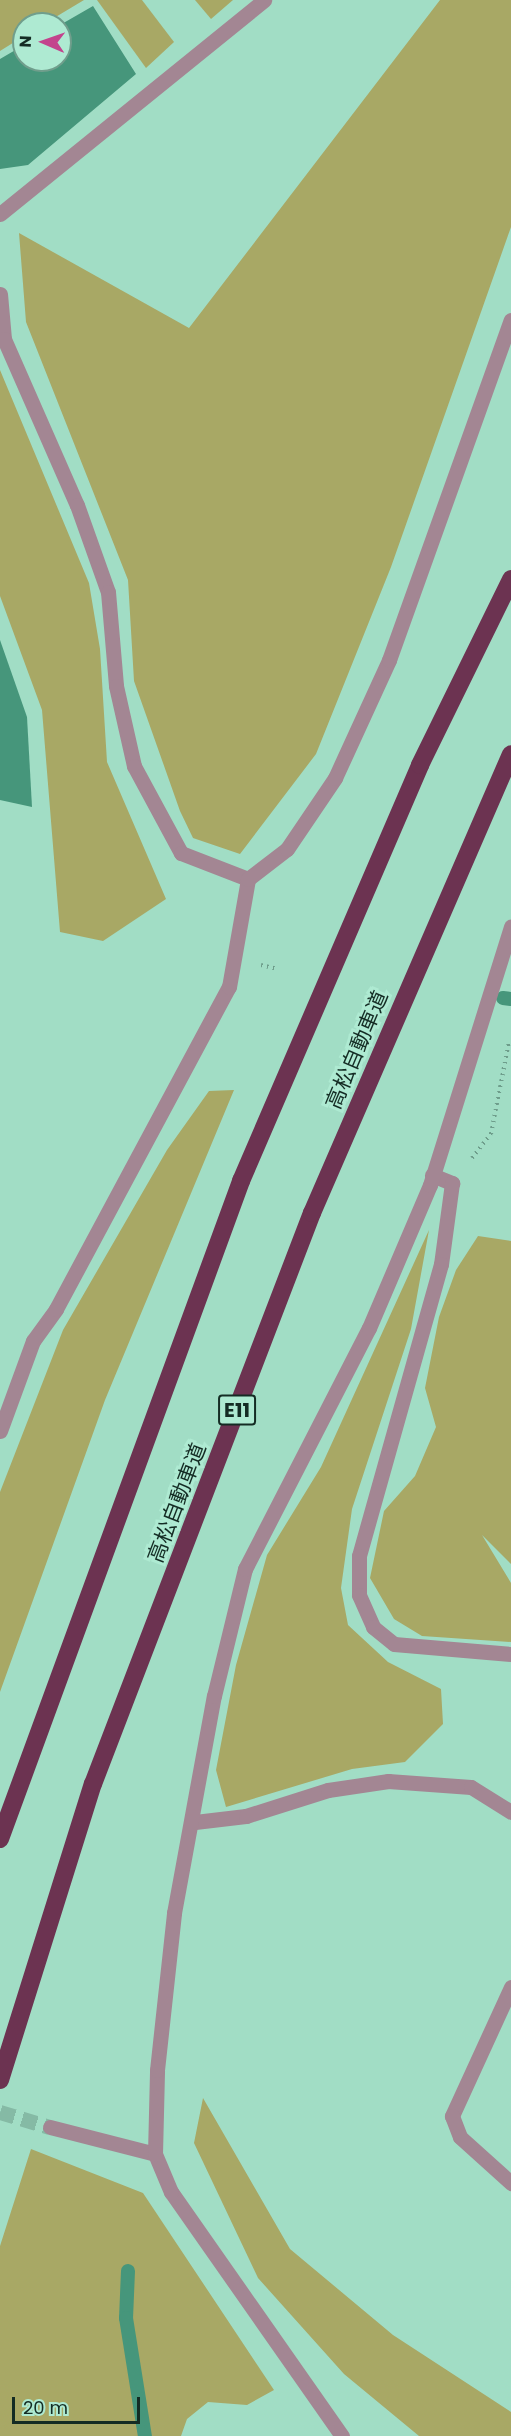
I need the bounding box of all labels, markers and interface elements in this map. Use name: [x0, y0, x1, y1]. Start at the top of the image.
north arrow: [12, 12, 72, 72]
text: N: [14, 35, 37, 48]
street label: 高松自動車道: [321, 987, 393, 1113]
road number: E11: [218, 1393, 256, 1427]
street label: 高松自動車道: [143, 1440, 211, 1566]
scale bar: [15, 2385, 142, 2423]
text: 20 m: [23, 2395, 68, 2420]

